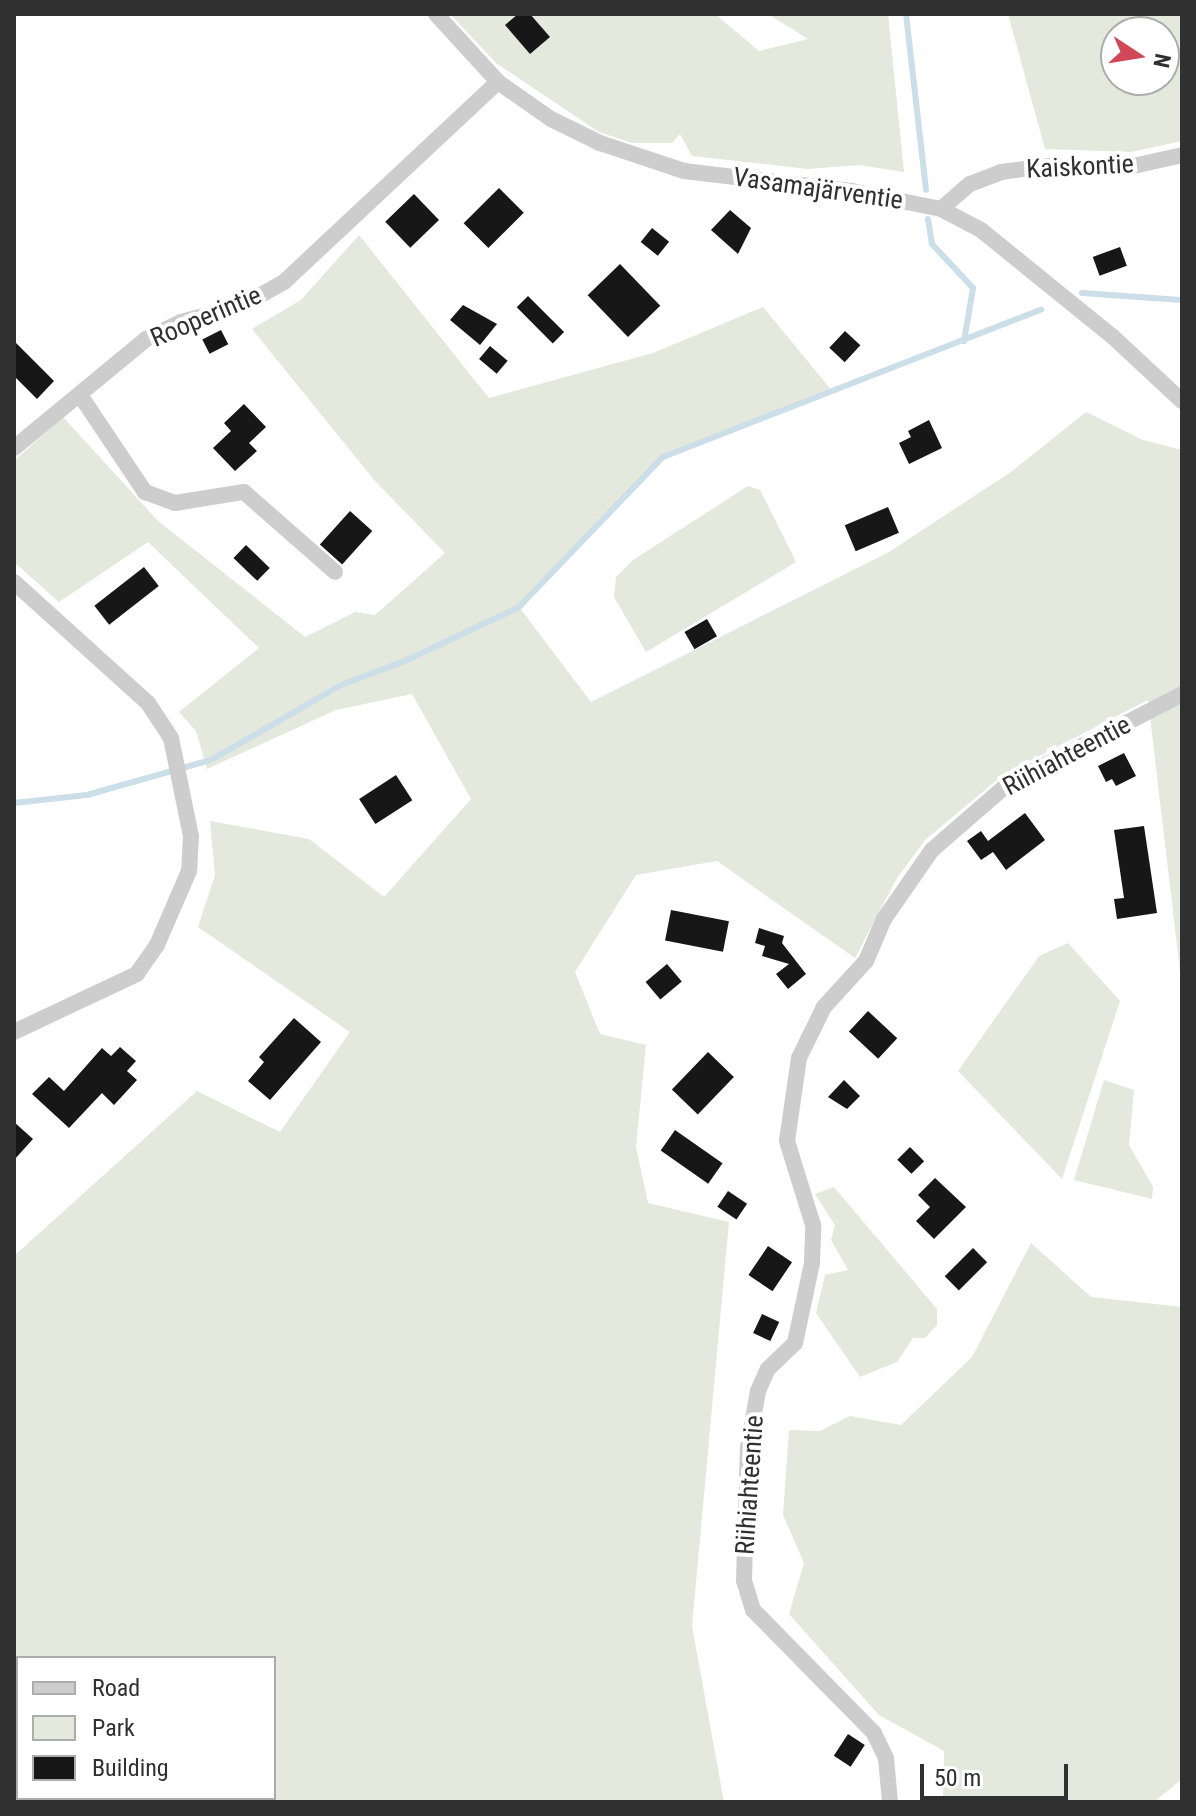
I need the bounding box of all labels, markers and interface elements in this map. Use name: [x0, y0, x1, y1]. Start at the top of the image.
north arrow: [1100, 16, 1180, 96]
text: N: [1148, 51, 1176, 70]
street label: Kaiskontie: [1025, 149, 1135, 185]
street label: Vasamajärventie: [731, 162, 905, 216]
street label: Rooperintie: [146, 280, 266, 354]
street label: Riihiahteentie: [998, 709, 1136, 803]
street label: Riihiahteentie: [730, 1414, 770, 1556]
legend: [16, 1656, 276, 1800]
text: Road: [92, 1674, 140, 1702]
text: Park: [92, 1714, 135, 1742]
scale bar: [924, 1748, 1072, 1798]
text: Building: [92, 1754, 169, 1782]
text: 50 m: [934, 1764, 981, 1792]

